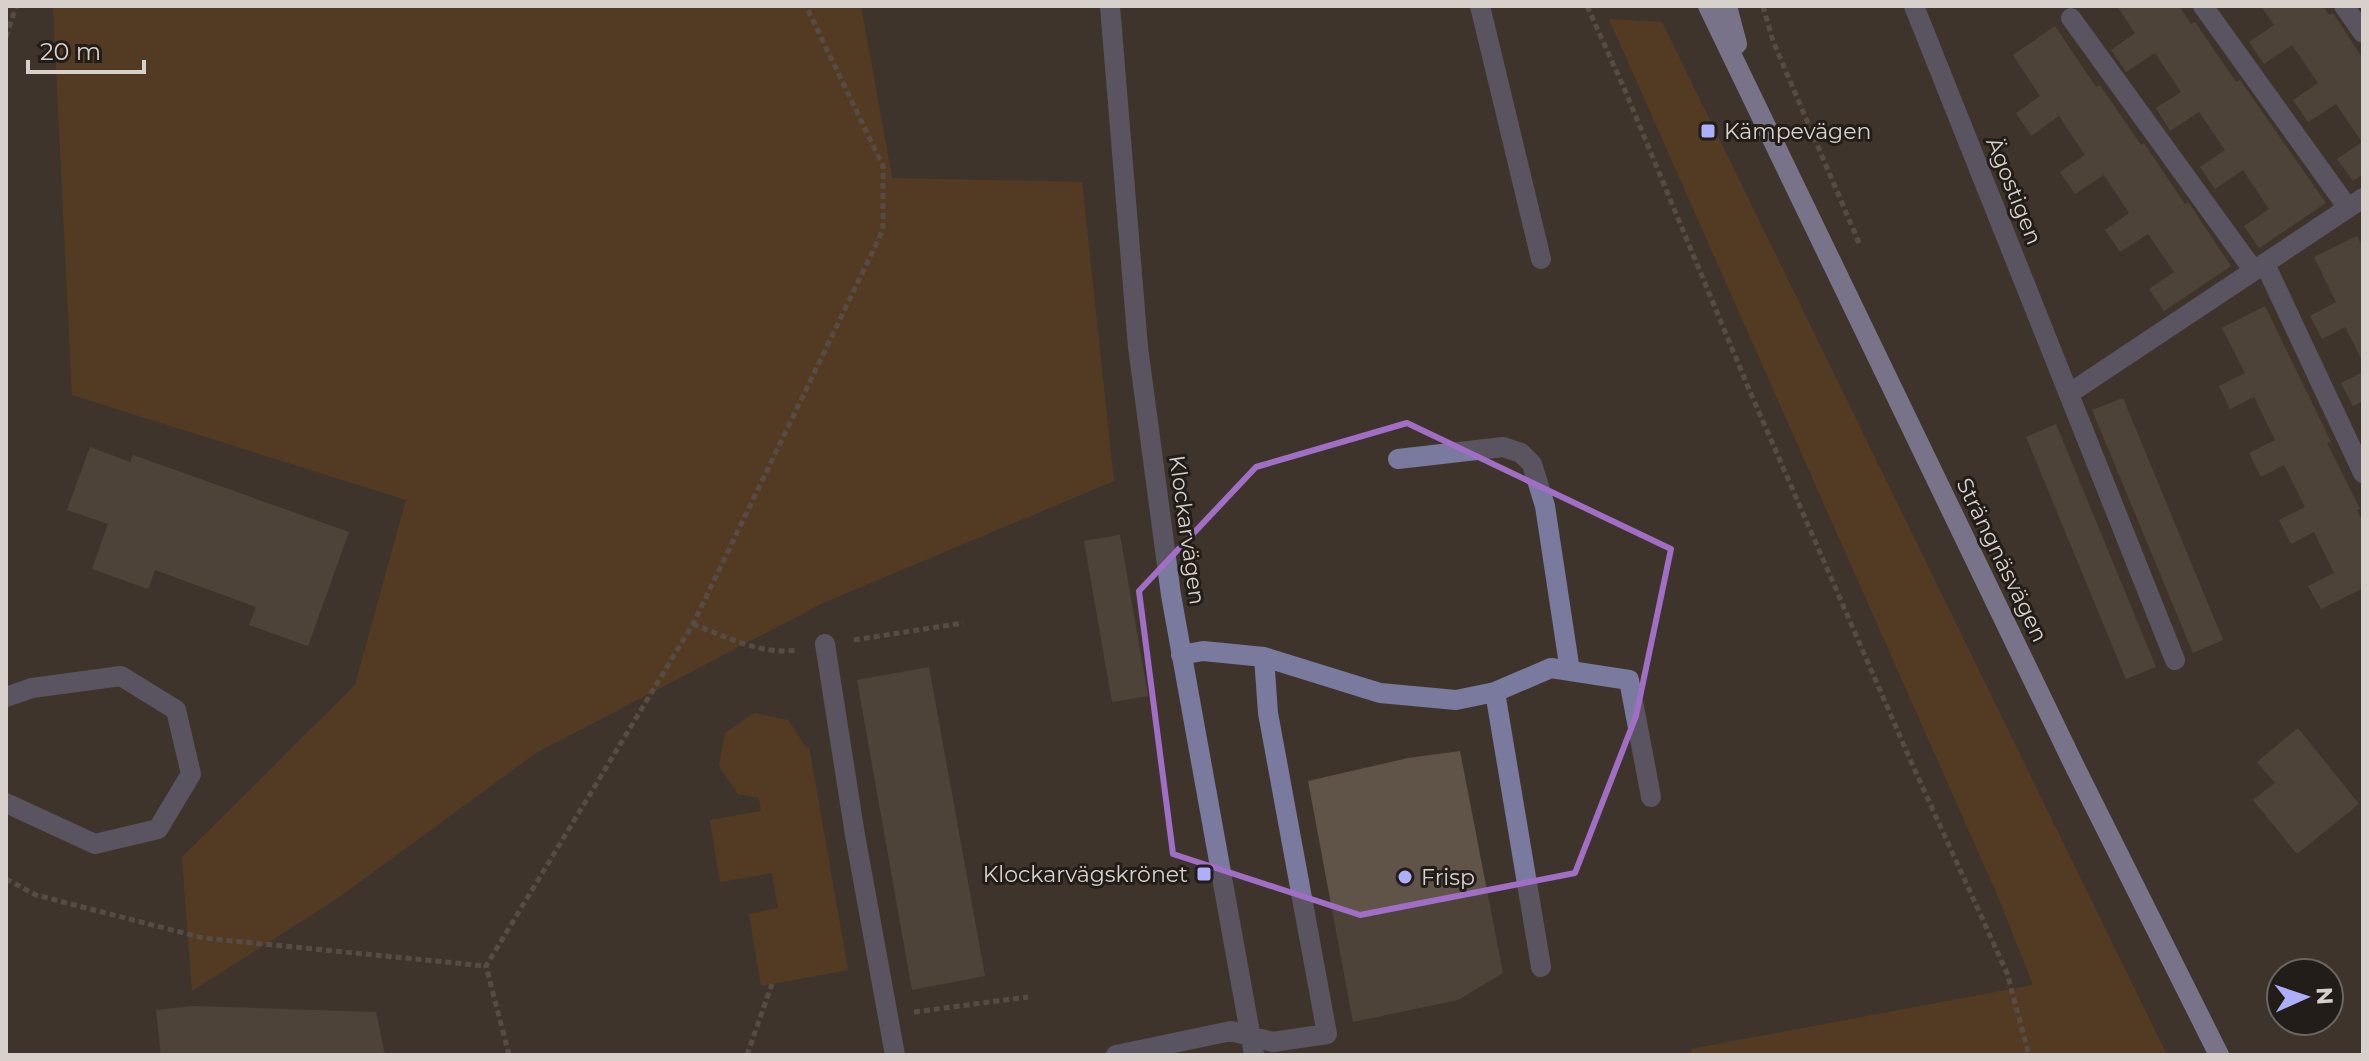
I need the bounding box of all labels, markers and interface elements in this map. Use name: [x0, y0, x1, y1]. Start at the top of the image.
scale bar: [28, 24, 144, 74]
text: 20 m: [40, 37, 101, 66]
place label: Kämpevägen: [1724, 118, 1871, 145]
marker: Kämpevägen: [1699, 122, 1717, 140]
street label: Ägostigen: [1980, 133, 2048, 249]
street label: Klockarvägen: [1163, 454, 1211, 606]
street label: Strängnäsvägen: [1951, 473, 2053, 647]
place label: Klockarvägskrönet: [983, 861, 1188, 888]
place label: Frisp: [1421, 864, 1475, 891]
marker: Klockarvägskrönet: [1195, 865, 1213, 883]
marker: Frisp: [1396, 868, 1414, 886]
north arrow: [2265, 957, 2345, 1037]
text: N: [2311, 986, 2338, 1006]

